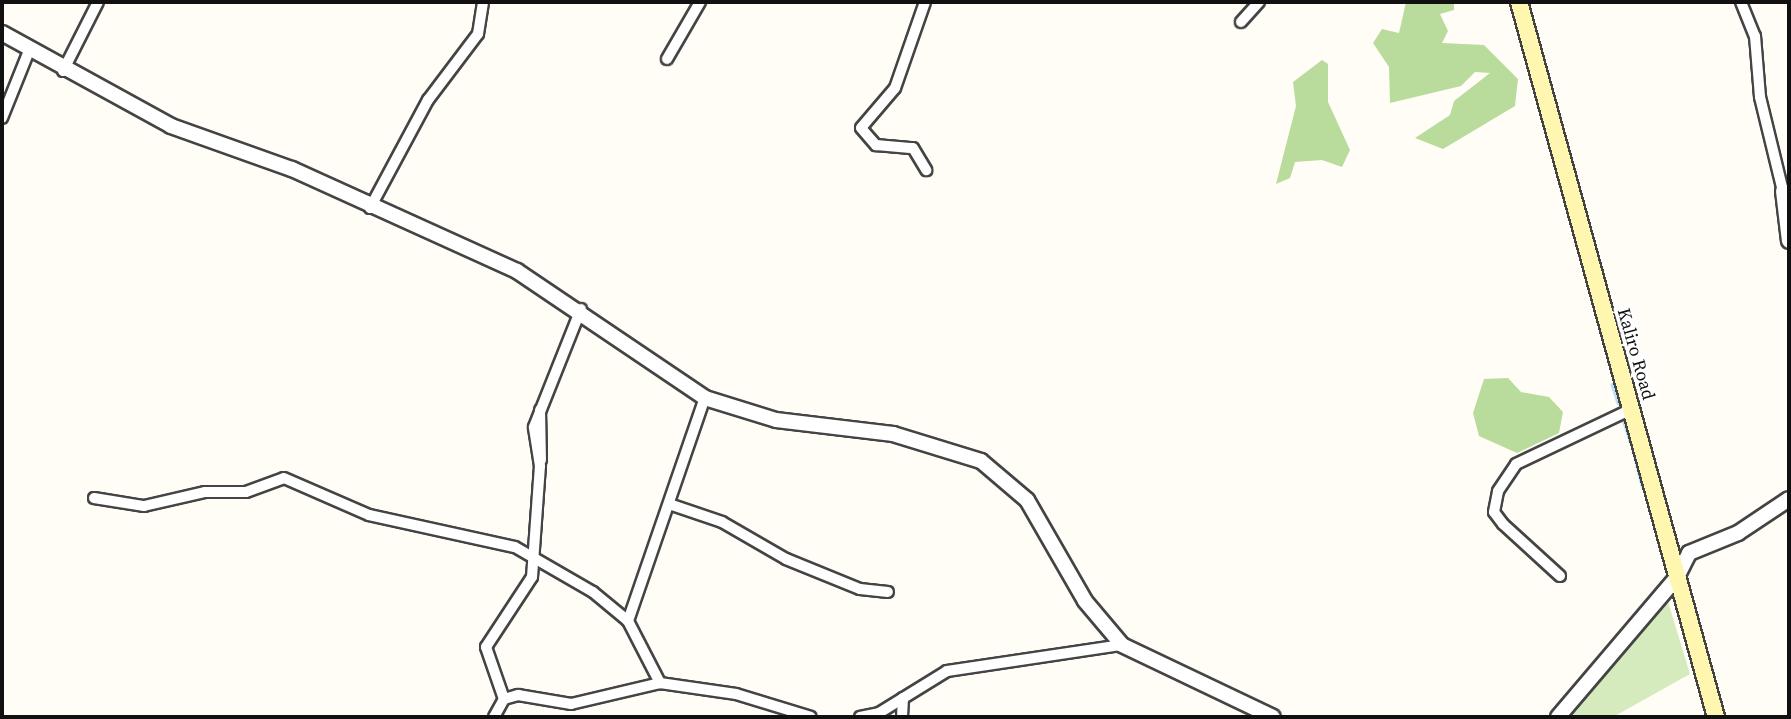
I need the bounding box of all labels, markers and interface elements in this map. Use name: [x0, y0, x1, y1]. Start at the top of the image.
street label: Kaliro Road: [1613, 306, 1659, 402]

